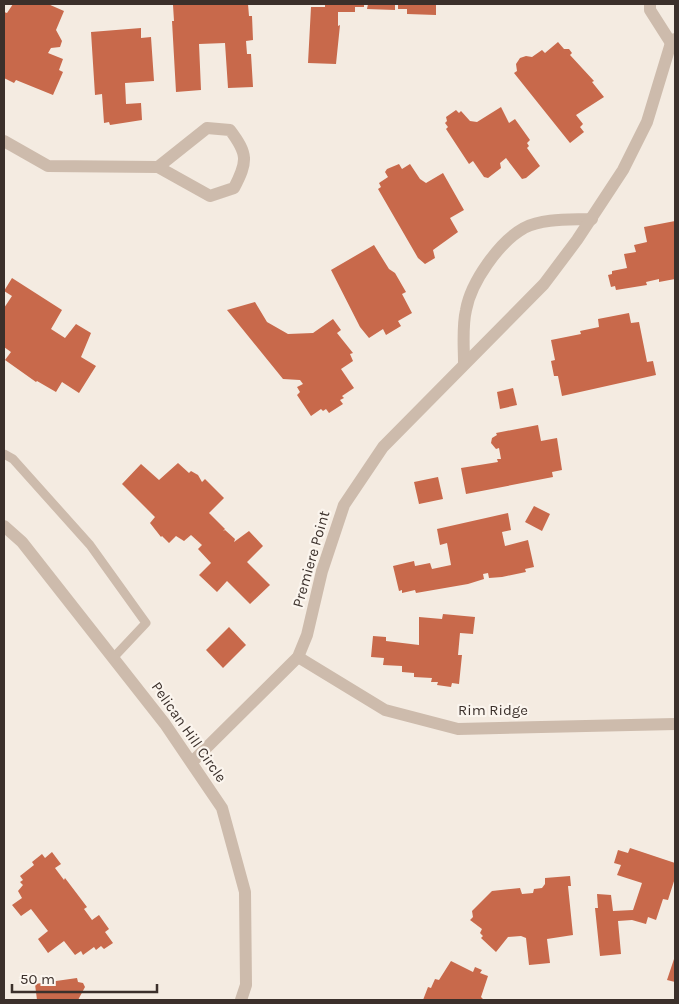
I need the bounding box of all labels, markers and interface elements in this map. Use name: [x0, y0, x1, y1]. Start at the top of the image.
street label: Premiere Point: [289, 508, 334, 610]
street label: Pelican Hill Circle: [148, 678, 230, 786]
street label: Rim Ridge: [458, 701, 528, 719]
scale bar: [12, 962, 158, 994]
text: 50 m: [20, 970, 55, 988]

